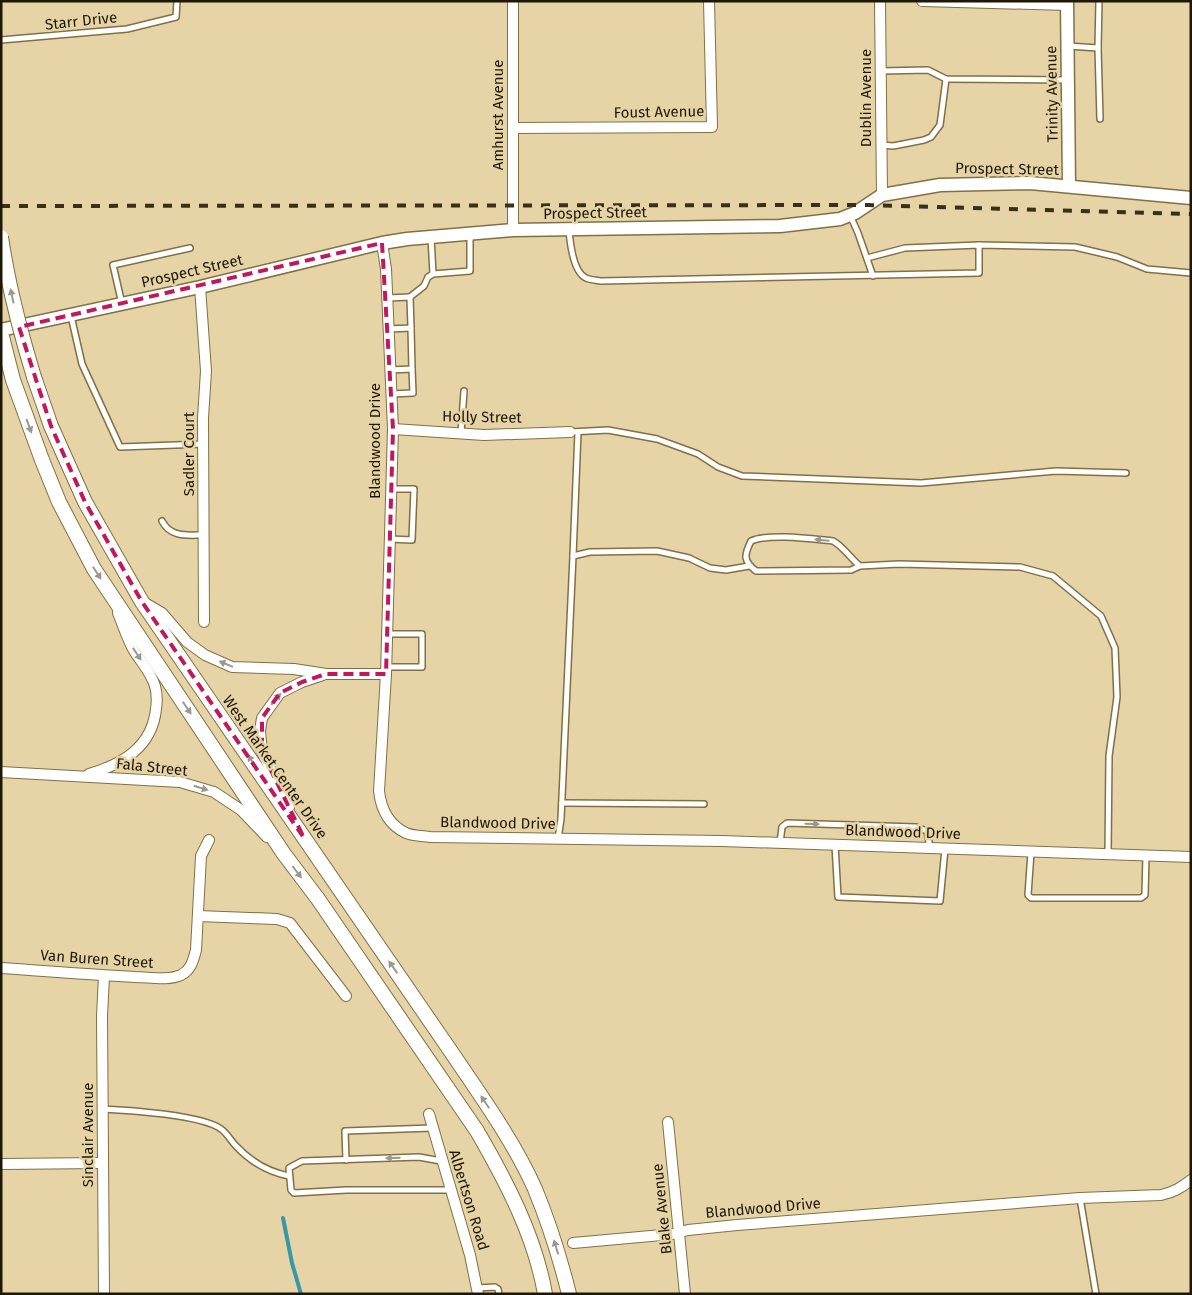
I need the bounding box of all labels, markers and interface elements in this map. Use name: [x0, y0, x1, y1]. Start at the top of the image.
street label: Starr Drive: [44, 8, 118, 34]
street label: Trinity Avenue: [1042, 45, 1062, 143]
street label: Dublin Avenue: [857, 49, 875, 147]
street label: Amhurst Avenue: [489, 60, 507, 170]
street label: Foust Avenue: [614, 102, 704, 122]
street label: Prospect Street: [955, 159, 1060, 179]
street label: Prospect Street: [543, 203, 648, 223]
street label: Prospect Street: [139, 250, 245, 291]
one-way arrow: [8, 289, 16, 304]
street label: Blandwood Drive: [366, 383, 384, 499]
street label: Holly Street: [442, 407, 523, 427]
street label: Sadler Court: [180, 411, 198, 496]
one-way arrow: [25, 419, 33, 434]
one-way arrow: [813, 536, 829, 544]
one-way arrow: [92, 566, 102, 580]
one-way arrow: [132, 648, 142, 661]
one-way arrow: [219, 659, 233, 667]
street label: West Market Center Drive: [219, 692, 331, 842]
one-way arrow: [271, 693, 282, 706]
one-way arrow: [182, 702, 192, 715]
street label: Fala Street: [115, 754, 189, 780]
one-way arrow: [247, 755, 257, 768]
one-way arrow: [193, 785, 208, 793]
street label: Blandwood Drive: [440, 813, 556, 833]
one-way arrow: [805, 820, 821, 828]
street label: Blandwood Drive: [845, 821, 961, 843]
one-way arrow: [292, 865, 303, 878]
street label: Van Buren Street: [40, 946, 155, 972]
one-way arrow: [388, 960, 398, 974]
street label: Sinclair Avenue: [79, 1083, 97, 1187]
one-way arrow: [480, 1095, 490, 1108]
street label: Albertson Road: [445, 1147, 493, 1253]
one-way arrow: [384, 1154, 400, 1162]
street label: Blake Avenue: [648, 1163, 676, 1255]
street label: Blandwood Drive: [705, 1194, 821, 1222]
one-way arrow: [552, 1239, 560, 1254]

